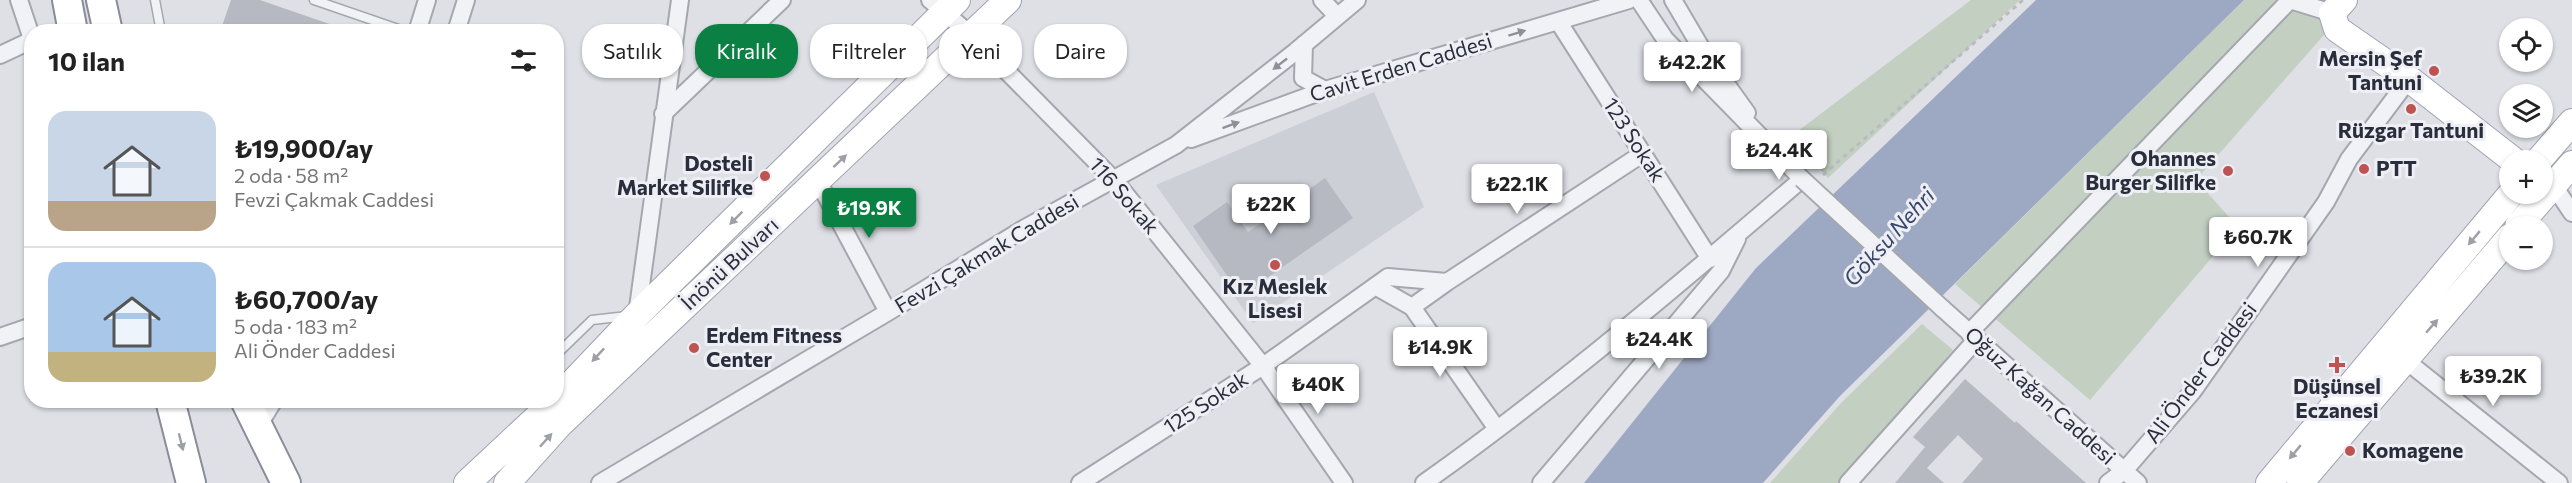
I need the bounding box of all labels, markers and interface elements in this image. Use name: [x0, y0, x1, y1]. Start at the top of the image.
map controls: [2499, 18, 2553, 270]
button: locate: [2499, 18, 2553, 72]
chip: Satılık: [582, 24, 683, 78]
chip: Kiralık: [695, 24, 798, 78]
chip: Filtreler: [810, 24, 927, 78]
chip: Yeni: [939, 24, 1022, 78]
chip: Daire: [1034, 24, 1127, 78]
street label: Cavit Erden Caddesi: [1306, 27, 1495, 106]
one-way arrow: [1508, 28, 1526, 37]
pin: ₺42.2K: [1643, 42, 1741, 93]
icon: filters: [507, 44, 540, 77]
text: 10 ilan: [48, 45, 125, 76]
place label: Mersin Şef Tantuni: [2318, 45, 2422, 94]
text: ₺42.2K: [1658, 49, 1726, 73]
one-way arrow: [1272, 58, 1287, 70]
marker: Mersin Şef Tantuni: [2427, 64, 2441, 78]
button: layers: [2499, 84, 2553, 138]
street label: 123 Sokak: [1599, 92, 1672, 186]
marker: Rüzgar Tantuni: [2404, 102, 2418, 116]
place label: Rüzgar Tantuni: [2338, 117, 2484, 142]
one-way arrow: [1222, 119, 1240, 129]
pin: ₺24.4K: [1730, 130, 1828, 181]
text: ₺19,900/ay: [234, 132, 373, 163]
icon: home: [96, 135, 168, 207]
text: ₺24.4K: [1745, 137, 1813, 161]
place label: Ohannes Burger Silifke: [2085, 145, 2216, 194]
place label: Dosteli Market Silifke: [617, 150, 753, 199]
button: +: [2499, 150, 2553, 204]
street label: 116 Sokak: [1085, 152, 1165, 238]
one-way arrow: [832, 154, 846, 168]
place label: PTT: [2376, 155, 2417, 180]
marker: PTT: [2357, 162, 2371, 176]
text: 2 oda · 58 m²: [234, 163, 348, 187]
pin: ₺22.1K: [1468, 164, 1566, 215]
marker: Ohannes Burger Silifke: [2221, 164, 2235, 178]
marker: Dosteli Market Silifke: [758, 169, 772, 183]
text: ₺22.1K: [1485, 171, 1549, 195]
water label: Göksu Nehri: [1837, 181, 1941, 291]
pin: ₺22K: [1235, 184, 1307, 235]
text: Fevzi Çakmak Caddesi: [234, 187, 434, 211]
pin: ₺19.9K: [820, 188, 918, 239]
street label: Fevzi Çakmak Caddesi: [890, 188, 1083, 318]
text: ₺22K: [1246, 191, 1296, 215]
text: ₺19.9K: [836, 195, 902, 219]
one-way arrow: [729, 210, 743, 224]
street label: İnönü Bulvarı: [675, 211, 783, 314]
button: −: [2499, 216, 2553, 270]
pin: ₺60.7K: [2209, 217, 2307, 268]
text: ₺60.7K: [2223, 224, 2293, 248]
one-way arrow: [2468, 230, 2481, 245]
marker: Kız Meslek Lisesi: [1268, 258, 1282, 272]
place label: Kız Meslek Lisesi: [1222, 273, 1328, 322]
text: ₺60,700/ay: [234, 283, 378, 314]
icon: home: [96, 286, 168, 358]
street label: Ali Önder Caddesi: [2139, 297, 2261, 447]
text: 5 oda · 183 m²: [234, 314, 357, 338]
one-way arrow: [2426, 318, 2439, 334]
pin: ₺24.4K: [1610, 319, 1708, 370]
street label: Oğuz Kağan Caddesi: [1961, 321, 2121, 469]
place label: Erdem Fitness Center: [706, 322, 842, 371]
text: ₺24.4K: [1625, 326, 1693, 350]
pin: ₺14.9K: [1391, 327, 1489, 378]
text: ₺14.9K: [1407, 334, 1473, 358]
text: Ali Önder Caddesi: [234, 338, 396, 362]
marker: Erdem Fitness Center: [687, 341, 701, 355]
one-way arrow: [591, 348, 605, 363]
pin: ₺39.2K: [2444, 356, 2542, 407]
marker: Düşünsel Eczanesi: [2330, 358, 2344, 372]
text: ₺39.2K: [2459, 363, 2527, 387]
pin: ₺40K: [1282, 364, 1354, 415]
street label: 125 Sokak: [1158, 365, 1252, 438]
text: ₺40K: [1291, 371, 1345, 395]
place label: Düşünsel Eczanesi: [2293, 373, 2381, 422]
one-way arrow: [539, 432, 553, 447]
one-way arrow: [176, 433, 186, 451]
place label: Komagene: [2362, 437, 2463, 462]
one-way arrow: [2288, 444, 2301, 460]
marker: Komagene: [2343, 444, 2357, 458]

